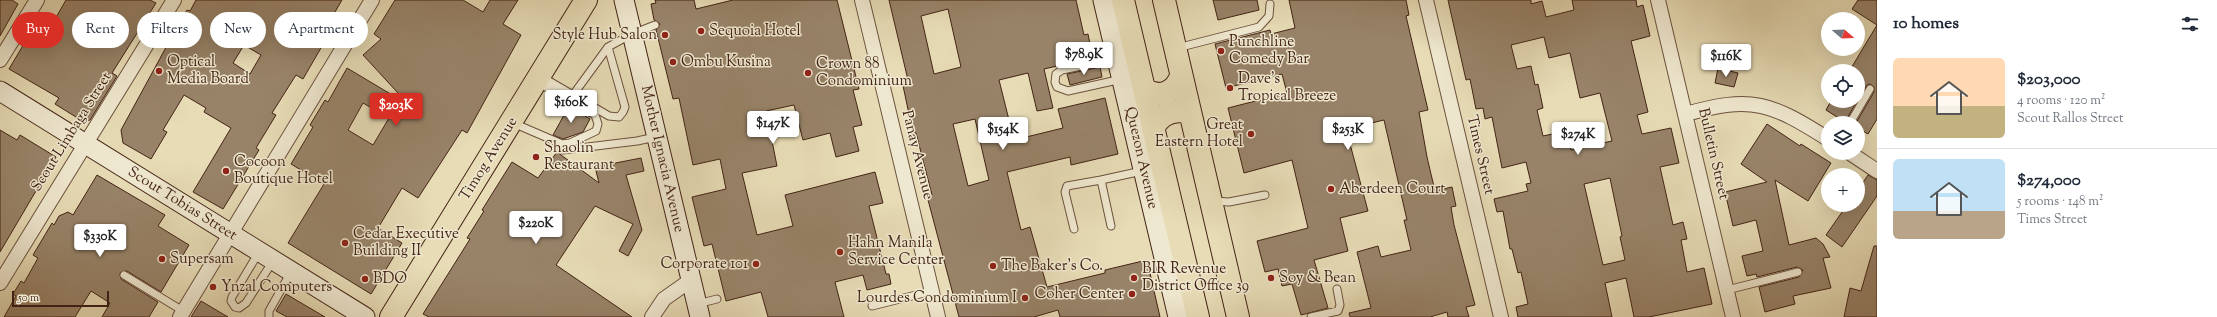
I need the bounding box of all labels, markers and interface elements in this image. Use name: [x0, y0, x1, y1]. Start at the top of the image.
chip: Buy: [12, 12, 64, 48]
chip: Rent: [72, 12, 129, 48]
chip: Filters: [137, 12, 202, 48]
chip: New: [210, 12, 266, 48]
chip: Apartment: [274, 12, 368, 48]
north arrow: [1821, 12, 1865, 56]
map controls: [1821, 12, 1865, 212]
text: 10 homes: [1893, 12, 1959, 36]
icon: filters: [2179, 13, 2201, 35]
place label: Sequoia Hotel: [709, 21, 801, 42]
place label: Style Hub Salon: [553, 25, 657, 46]
marker: Sequoia Hotel: [696, 26, 706, 36]
marker: Style Hub Salon: [660, 30, 670, 40]
place label: Punchline Comedy Bar: [1229, 32, 1309, 70]
pin: $78.9K: [1051, 42, 1117, 76]
pin: $116K: [1698, 44, 1754, 78]
text: $78.9K: [1065, 46, 1103, 64]
marker: Punchline Comedy Bar: [1216, 46, 1226, 56]
text: $116K: [1710, 48, 1742, 66]
place label: Optical Media Board: [167, 52, 249, 90]
place label: Ombu Kusina: [681, 52, 771, 73]
place label: Crown 88 Condominium: [816, 54, 912, 92]
marker: Ombu Kusina: [668, 57, 678, 67]
button: locate: [1821, 64, 1865, 108]
marker: Optical Media Board: [154, 66, 164, 76]
street label: Scout Limbaga Street: [27, 68, 117, 196]
marker: Crown 88 Condominium: [803, 68, 813, 78]
text: $203,000: [2017, 68, 2081, 92]
place label: Dave's Tropical Breeze: [1238, 69, 1336, 107]
icon: home: [1925, 74, 1973, 122]
street label: Mother Ignacia Avenue: [635, 83, 689, 235]
marker: Dave's Tropical Breeze: [1225, 83, 1235, 93]
pin: $160K: [543, 90, 599, 124]
text: 4 rooms · 120 m²: [2017, 92, 2105, 110]
pin: $203K: [368, 93, 424, 127]
text: $160K: [554, 94, 588, 112]
text: $203K: [379, 97, 413, 115]
street label: Quezon Avenue: [1119, 105, 1163, 211]
street label: Bulletin Street: [1692, 106, 1734, 202]
street label: Panay Avenue: [896, 108, 938, 202]
text: Scout Rallos Street: [2017, 110, 2123, 128]
pin: $147K: [745, 111, 801, 145]
street label: Timog Avenue: [455, 113, 523, 205]
street label: Times Street: [1461, 113, 1499, 197]
text: $147K: [756, 115, 790, 133]
place label: Great Eastern Hotel: [1155, 115, 1243, 153]
button: layers: [1821, 116, 1865, 160]
pin: $154K: [975, 117, 1031, 151]
pin: $253K: [1320, 117, 1376, 151]
text: $154K: [987, 121, 1019, 139]
text: $253K: [1332, 121, 1364, 139]
pin: $274K: [1550, 122, 1606, 156]
text: $274K: [1561, 126, 1595, 144]
marker: Great Eastern Hotel: [1246, 129, 1256, 139]
place label: Shaolin Restaurant: [544, 138, 614, 176]
place label: Cocoon Boutique Hotel: [234, 152, 333, 190]
marker: Shaolin Restaurant: [531, 152, 541, 162]
street label: Scout Tobias Street: [123, 162, 241, 246]
marker: Cocoon Boutique Hotel: [221, 166, 231, 176]
button: +: [1821, 168, 1865, 212]
text: $274,000: [2017, 169, 2081, 193]
icon: home: [1925, 175, 1973, 223]
place label: Aberdeen Court: [1339, 179, 1446, 200]
marker: Aberdeen Court: [1326, 184, 1336, 194]
text: 5 rooms · 148 m²: [2017, 193, 2103, 211]
pin: $220K: [508, 211, 564, 245]
text: Times Street: [2017, 211, 2087, 229]
text: $220K: [518, 215, 554, 233]
pin: $330K: [72, 224, 128, 258]
place label: Cedar Executive Building II: [353, 224, 459, 262]
text: $330K: [83, 228, 117, 246]
place label: Hahn Manila Service Center: [848, 233, 944, 271]
marker: Cedar Executive Building II: [340, 238, 350, 248]
marker: Hahn Manila Service Center: [835, 247, 845, 257]
place label: Supersam: [170, 249, 234, 270]
marker: Supersam: [157, 254, 167, 264]
place label: Corporate 101: [660, 254, 748, 275]
place label: The Baker's Co.: [1001, 256, 1103, 277]
marker: Corporate 101: [751, 259, 761, 269]
place label: BIR Revenue District Office 39: [1142, 259, 1249, 297]
marker: The Baker's Co.: [988, 261, 998, 271]
place label: Soy & Bean: [1279, 268, 1356, 289]
place label: BDO: [373, 269, 407, 290]
marker: BIR Revenue District Office 39: [1129, 273, 1139, 283]
marker: Soy & Bean: [1266, 273, 1276, 283]
marker: BDO: [360, 274, 370, 284]
place label: Ynzal Computers: [221, 277, 332, 298]
marker: Ynzal Computers: [208, 282, 218, 292]
place label: Coher Center: [1035, 284, 1124, 305]
place label: Lourdes Condominium I: [857, 288, 1017, 309]
scale bar: [12, 289, 109, 308]
marker: Coher Center: [1127, 289, 1137, 299]
text: 50 m: [18, 290, 39, 306]
marker: Lourdes Condominium I: [1020, 293, 1030, 303]

